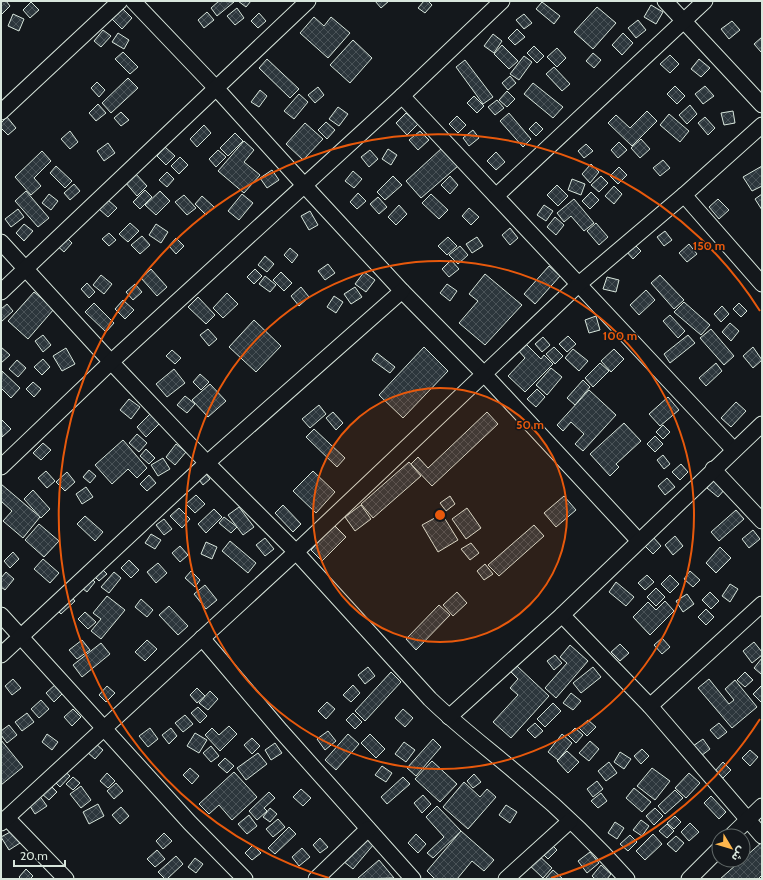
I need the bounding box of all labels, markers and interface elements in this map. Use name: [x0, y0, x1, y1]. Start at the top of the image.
text: 150 m: [693, 238, 725, 253]
text: 100 m: [603, 328, 637, 343]
text: 50 m: [516, 417, 544, 432]
centre of rings: [433, 508, 447, 522]
north arrow: [711, 828, 751, 868]
scale bar: [14, 842, 65, 868]
text: ش: [729, 844, 749, 864]
text: 20 m: [20, 848, 48, 863]

